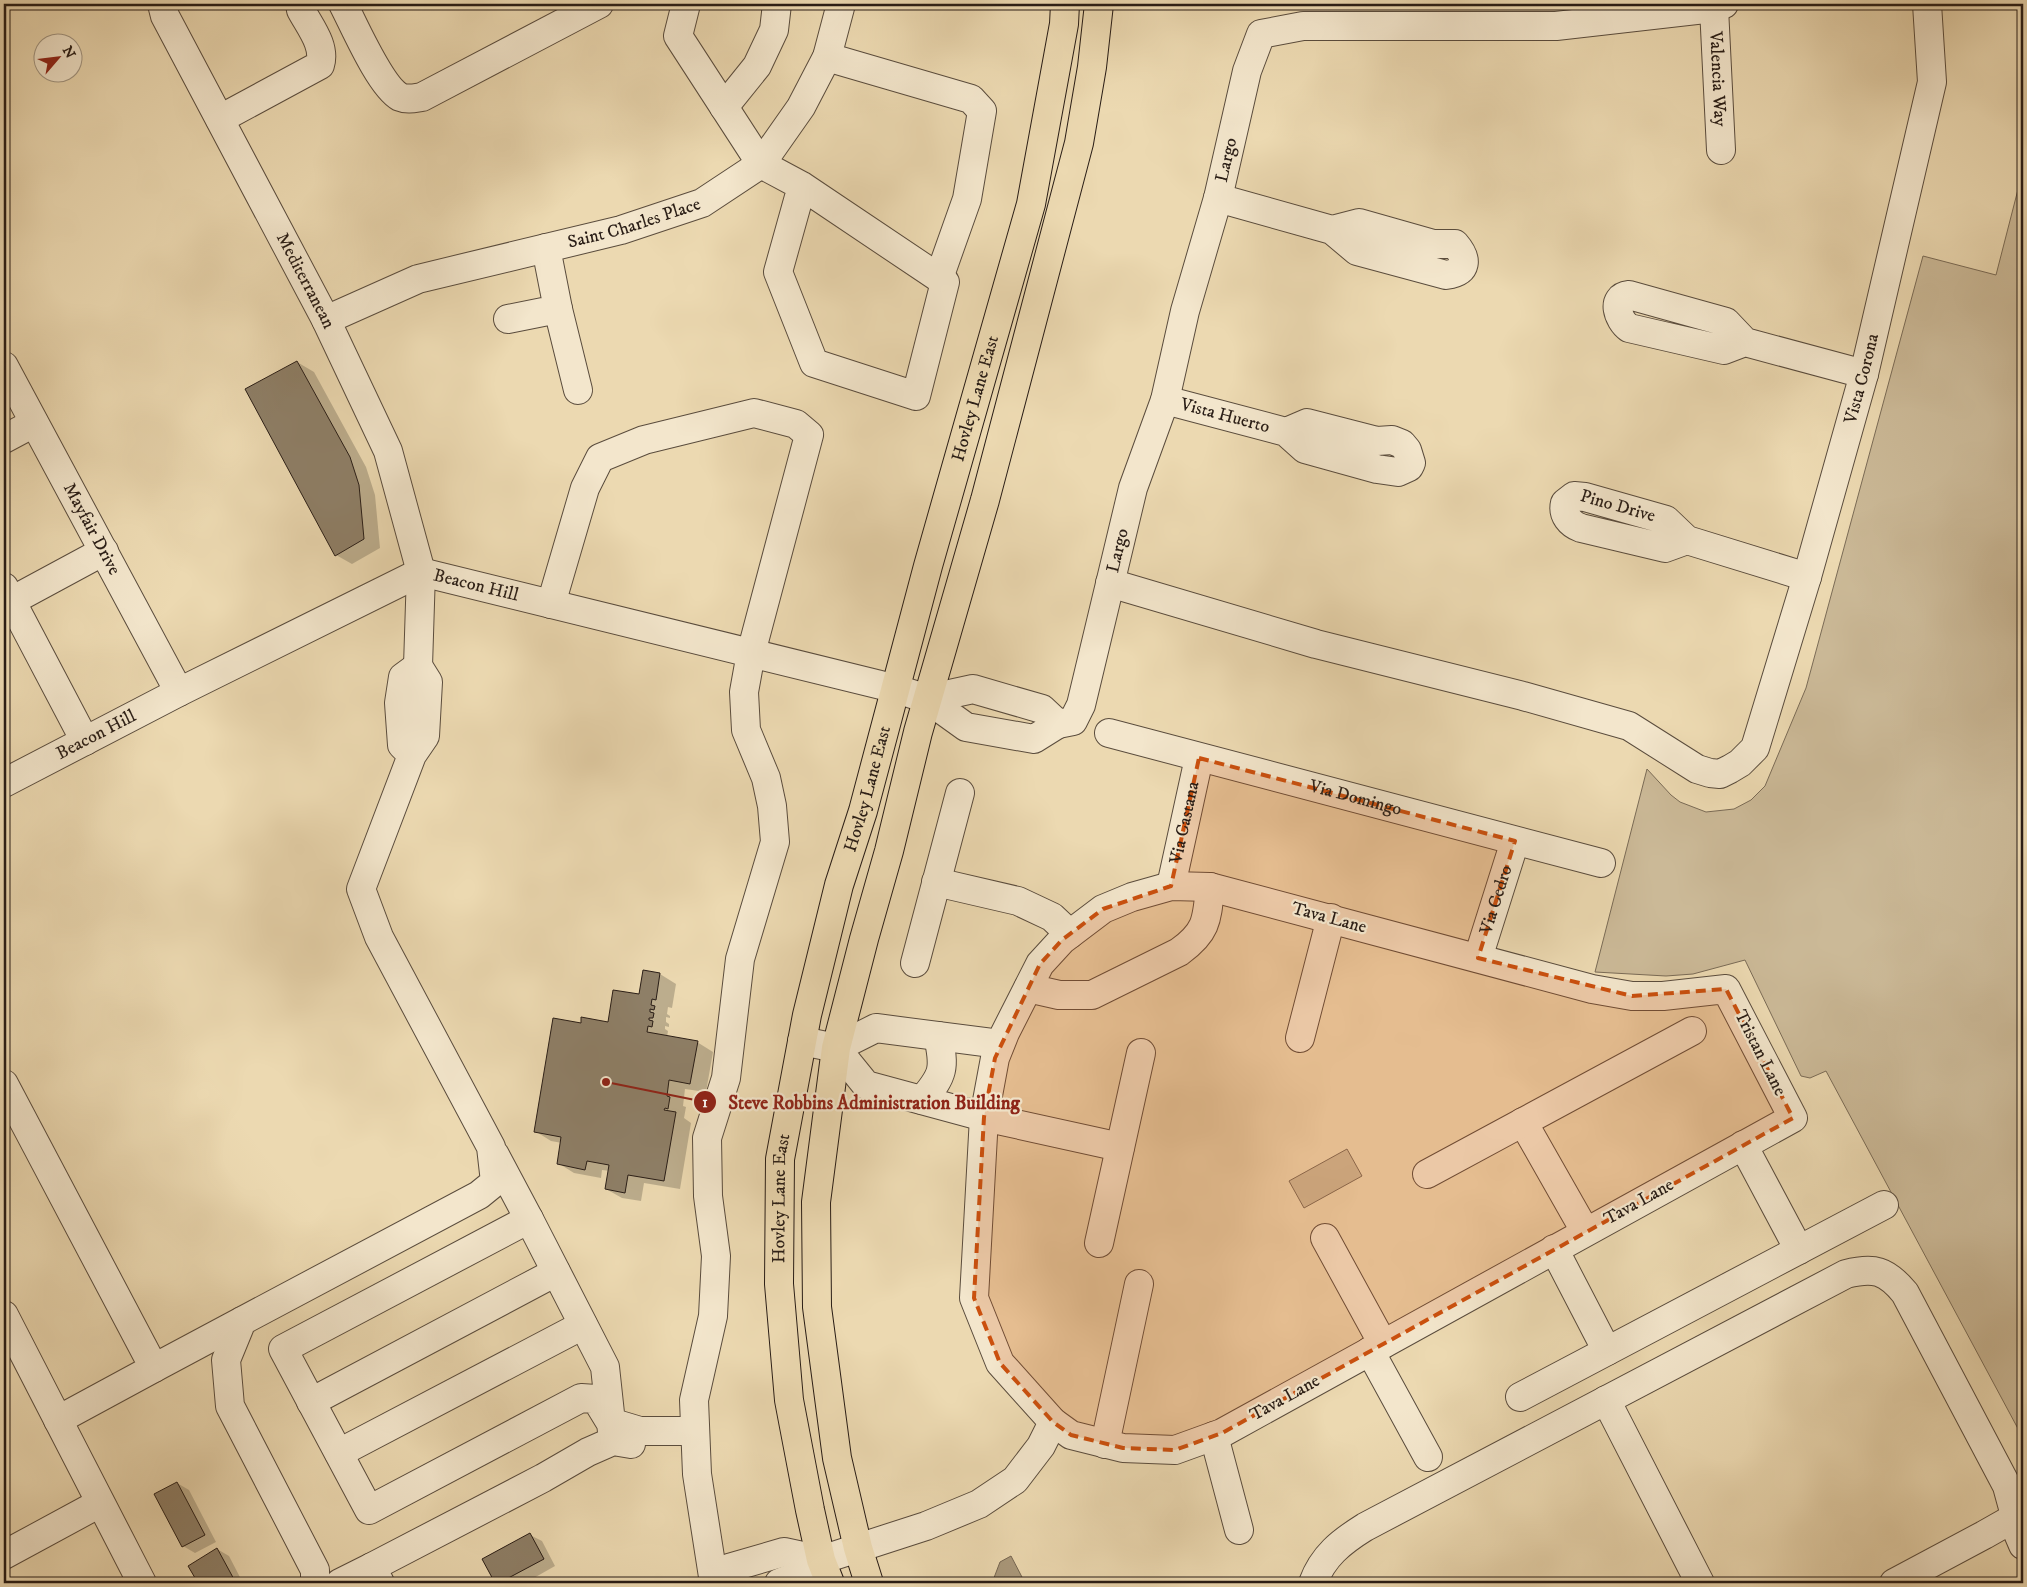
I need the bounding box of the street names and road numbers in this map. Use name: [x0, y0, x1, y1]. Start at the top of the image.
street label: Valencia Way: [1704, 30, 1731, 128]
street label: Largo: [1211, 135, 1242, 184]
street label: Saint Charles Place: [566, 193, 704, 253]
street label: Mediterranean: [271, 229, 340, 333]
street label: Vista Corona: [1839, 331, 1884, 427]
street label: Hovley Lane East: [947, 333, 1004, 464]
street label: Vista Huerto: [1177, 393, 1272, 438]
street label: Mayfair Drive: [58, 479, 125, 579]
street label: Pino Drive: [1578, 485, 1658, 527]
street label: Largo: [1102, 526, 1134, 575]
street label: Beacon Hill: [431, 564, 521, 607]
street label: Beacon Hill: [53, 705, 140, 765]
street label: Hovley Lane East: [839, 723, 896, 855]
street label: Via Domingo: [1306, 775, 1404, 821]
street label: Via Castana: [1165, 779, 1205, 867]
street label: Via Cedro: [1475, 862, 1518, 938]
street label: Tava Lane: [1289, 897, 1369, 939]
street label: Tristan Lane: [1729, 1006, 1791, 1100]
street label: Hovley Lane East: [768, 1132, 796, 1263]
street label: Tava Lane: [1600, 1174, 1678, 1230]
street label: Tava Lane: [1246, 1370, 1324, 1426]

